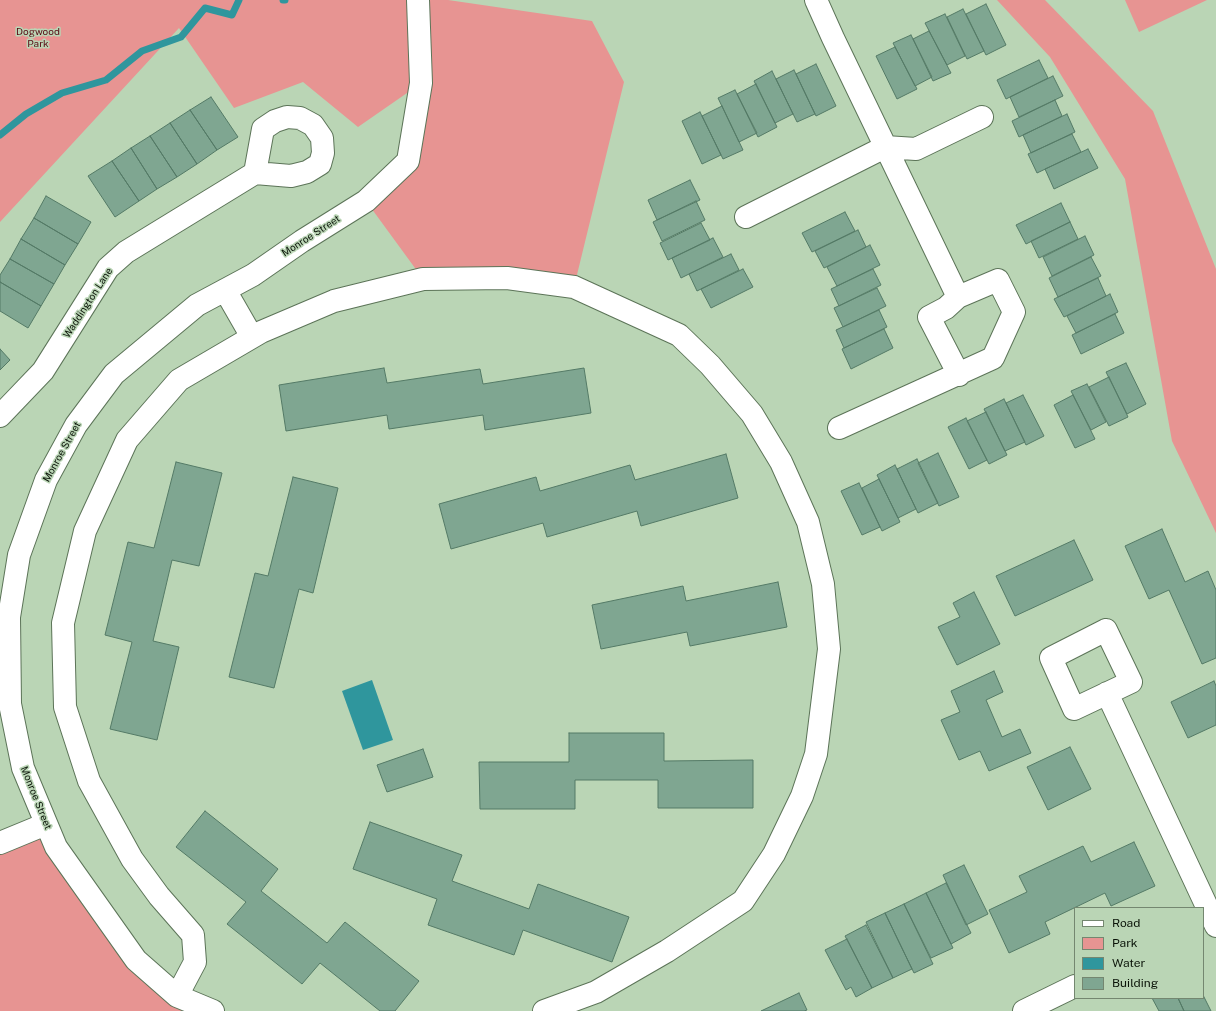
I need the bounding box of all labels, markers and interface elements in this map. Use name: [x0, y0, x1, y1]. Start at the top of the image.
park label: Dogwood Park: [16, 26, 60, 50]
street label: Monroe Street: [280, 213, 342, 259]
street label: Waddington Lane: [61, 266, 115, 340]
street label: Monroe Street: [41, 420, 83, 484]
street label: Monroe Street: [18, 765, 54, 831]
legend: [1074, 907, 1204, 999]
text: Road: [1112, 916, 1140, 930]
text: Park: [1112, 936, 1138, 950]
text: Water: [1112, 956, 1145, 970]
text: Building: [1112, 976, 1158, 990]

